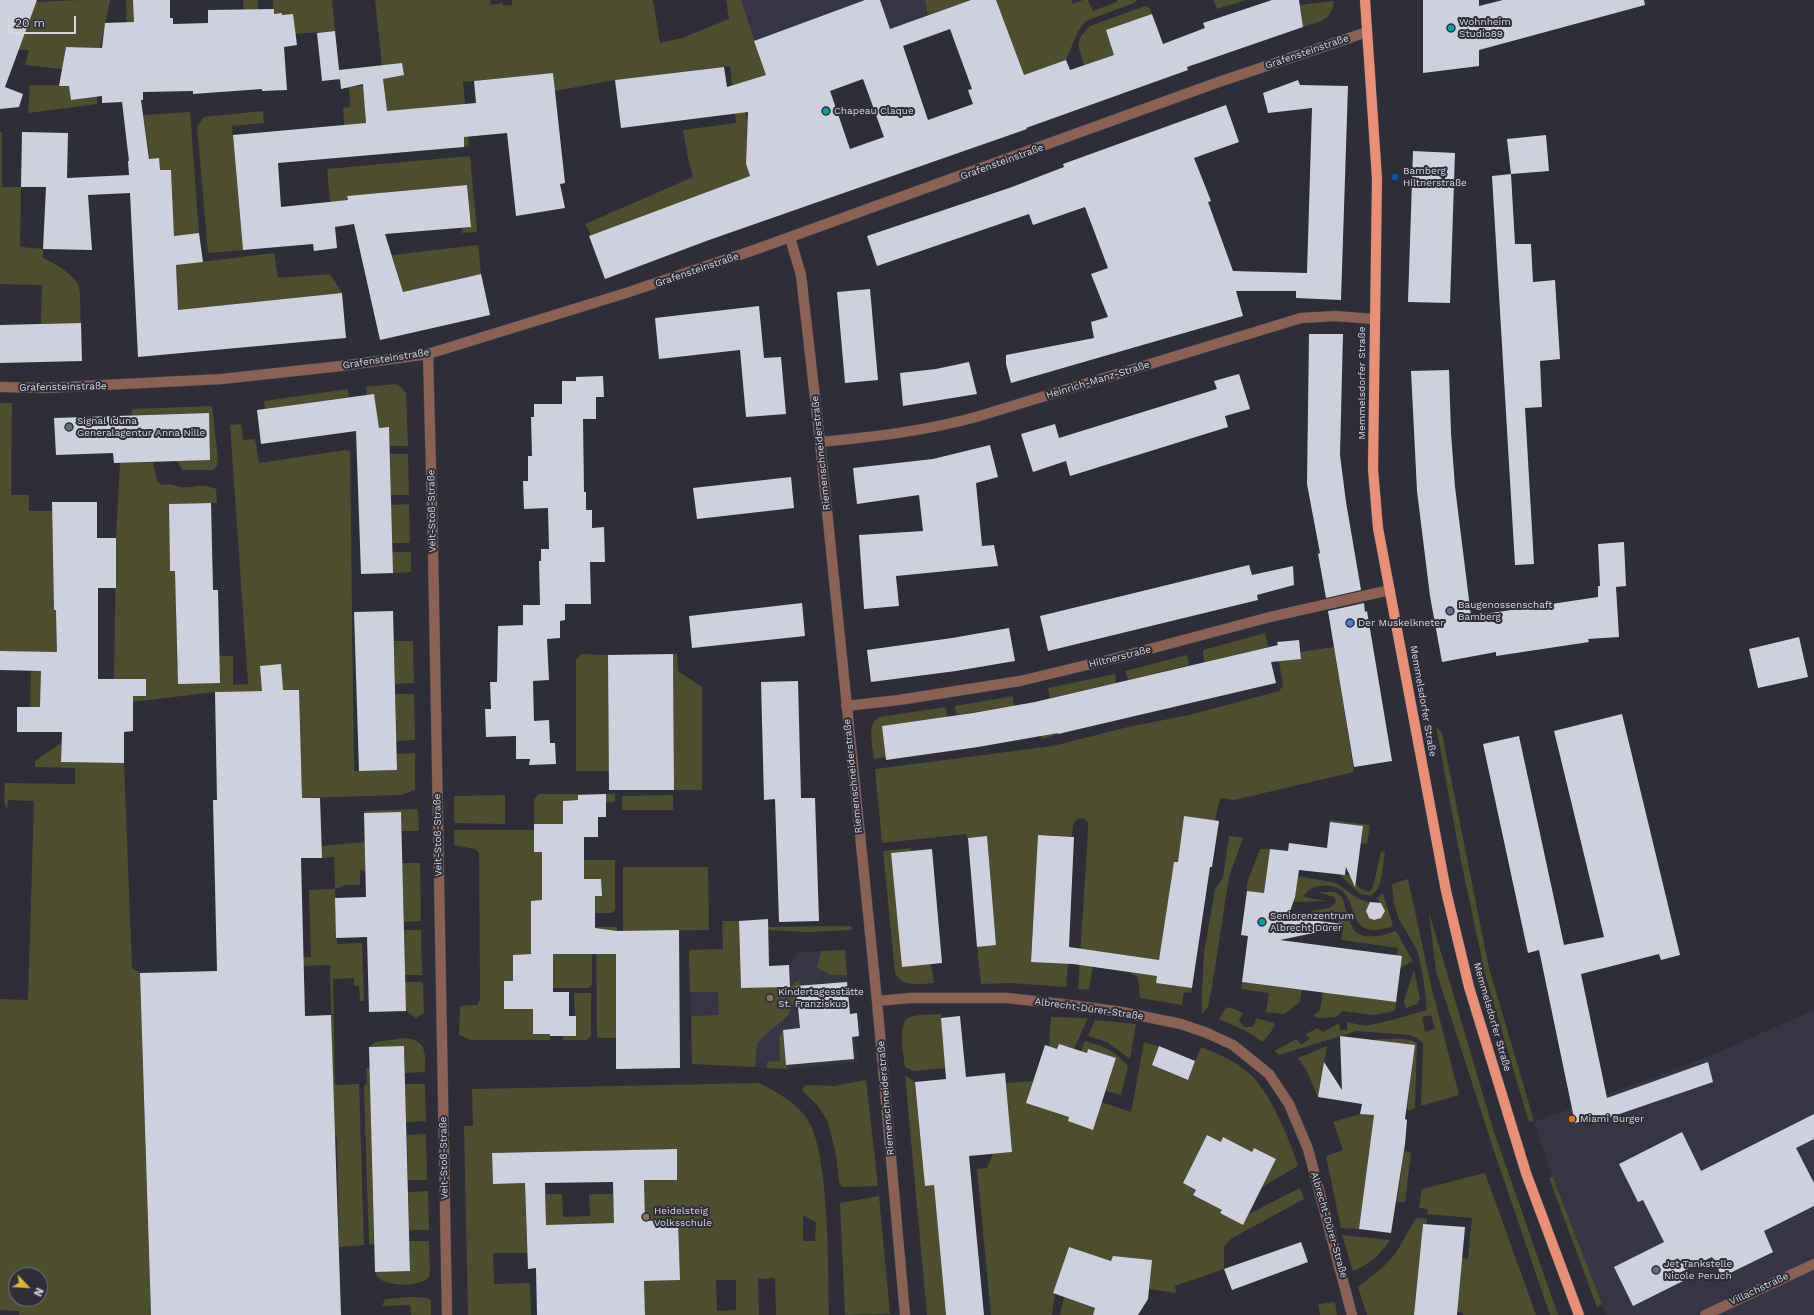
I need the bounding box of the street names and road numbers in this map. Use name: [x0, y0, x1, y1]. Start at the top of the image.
street label: Grafensteinstraße: [1264, 32, 1350, 72]
street label: Grafensteinstraße: [959, 141, 1045, 183]
street label: Grafensteinstraße: [654, 250, 740, 290]
street label: Memmelsdorfer Straße: [1356, 327, 1368, 439]
street label: Grafensteinstraße: [342, 346, 430, 372]
street label: Heinrich-Manz-Straße: [1045, 359, 1151, 401]
street label: Grafensteinstraße: [19, 380, 107, 394]
street label: Riemenschneiderstraße: [809, 395, 833, 511]
street label: Veit-Stoß-Straße: [425, 469, 439, 553]
street label: Hiltnerstraße: [1088, 643, 1152, 671]
street label: Memmelsdorfer Straße: [1407, 644, 1439, 758]
street label: Riemenschneiderstraße: [841, 718, 865, 834]
street label: Veit-Stoß-Straße: [431, 793, 445, 877]
street label: Memmelsdorfer Straße: [1471, 961, 1513, 1073]
street label: Albrecht-Dürer-Straße: [1034, 995, 1144, 1023]
street label: Riemenschneiderstraße: [875, 1040, 897, 1156]
street label: Veit-Stoß-Straße: [437, 1116, 451, 1200]
street label: Albrecht-Dürer-Straße: [1308, 1171, 1350, 1279]
street label: Villachstraße: [1728, 1270, 1790, 1308]

